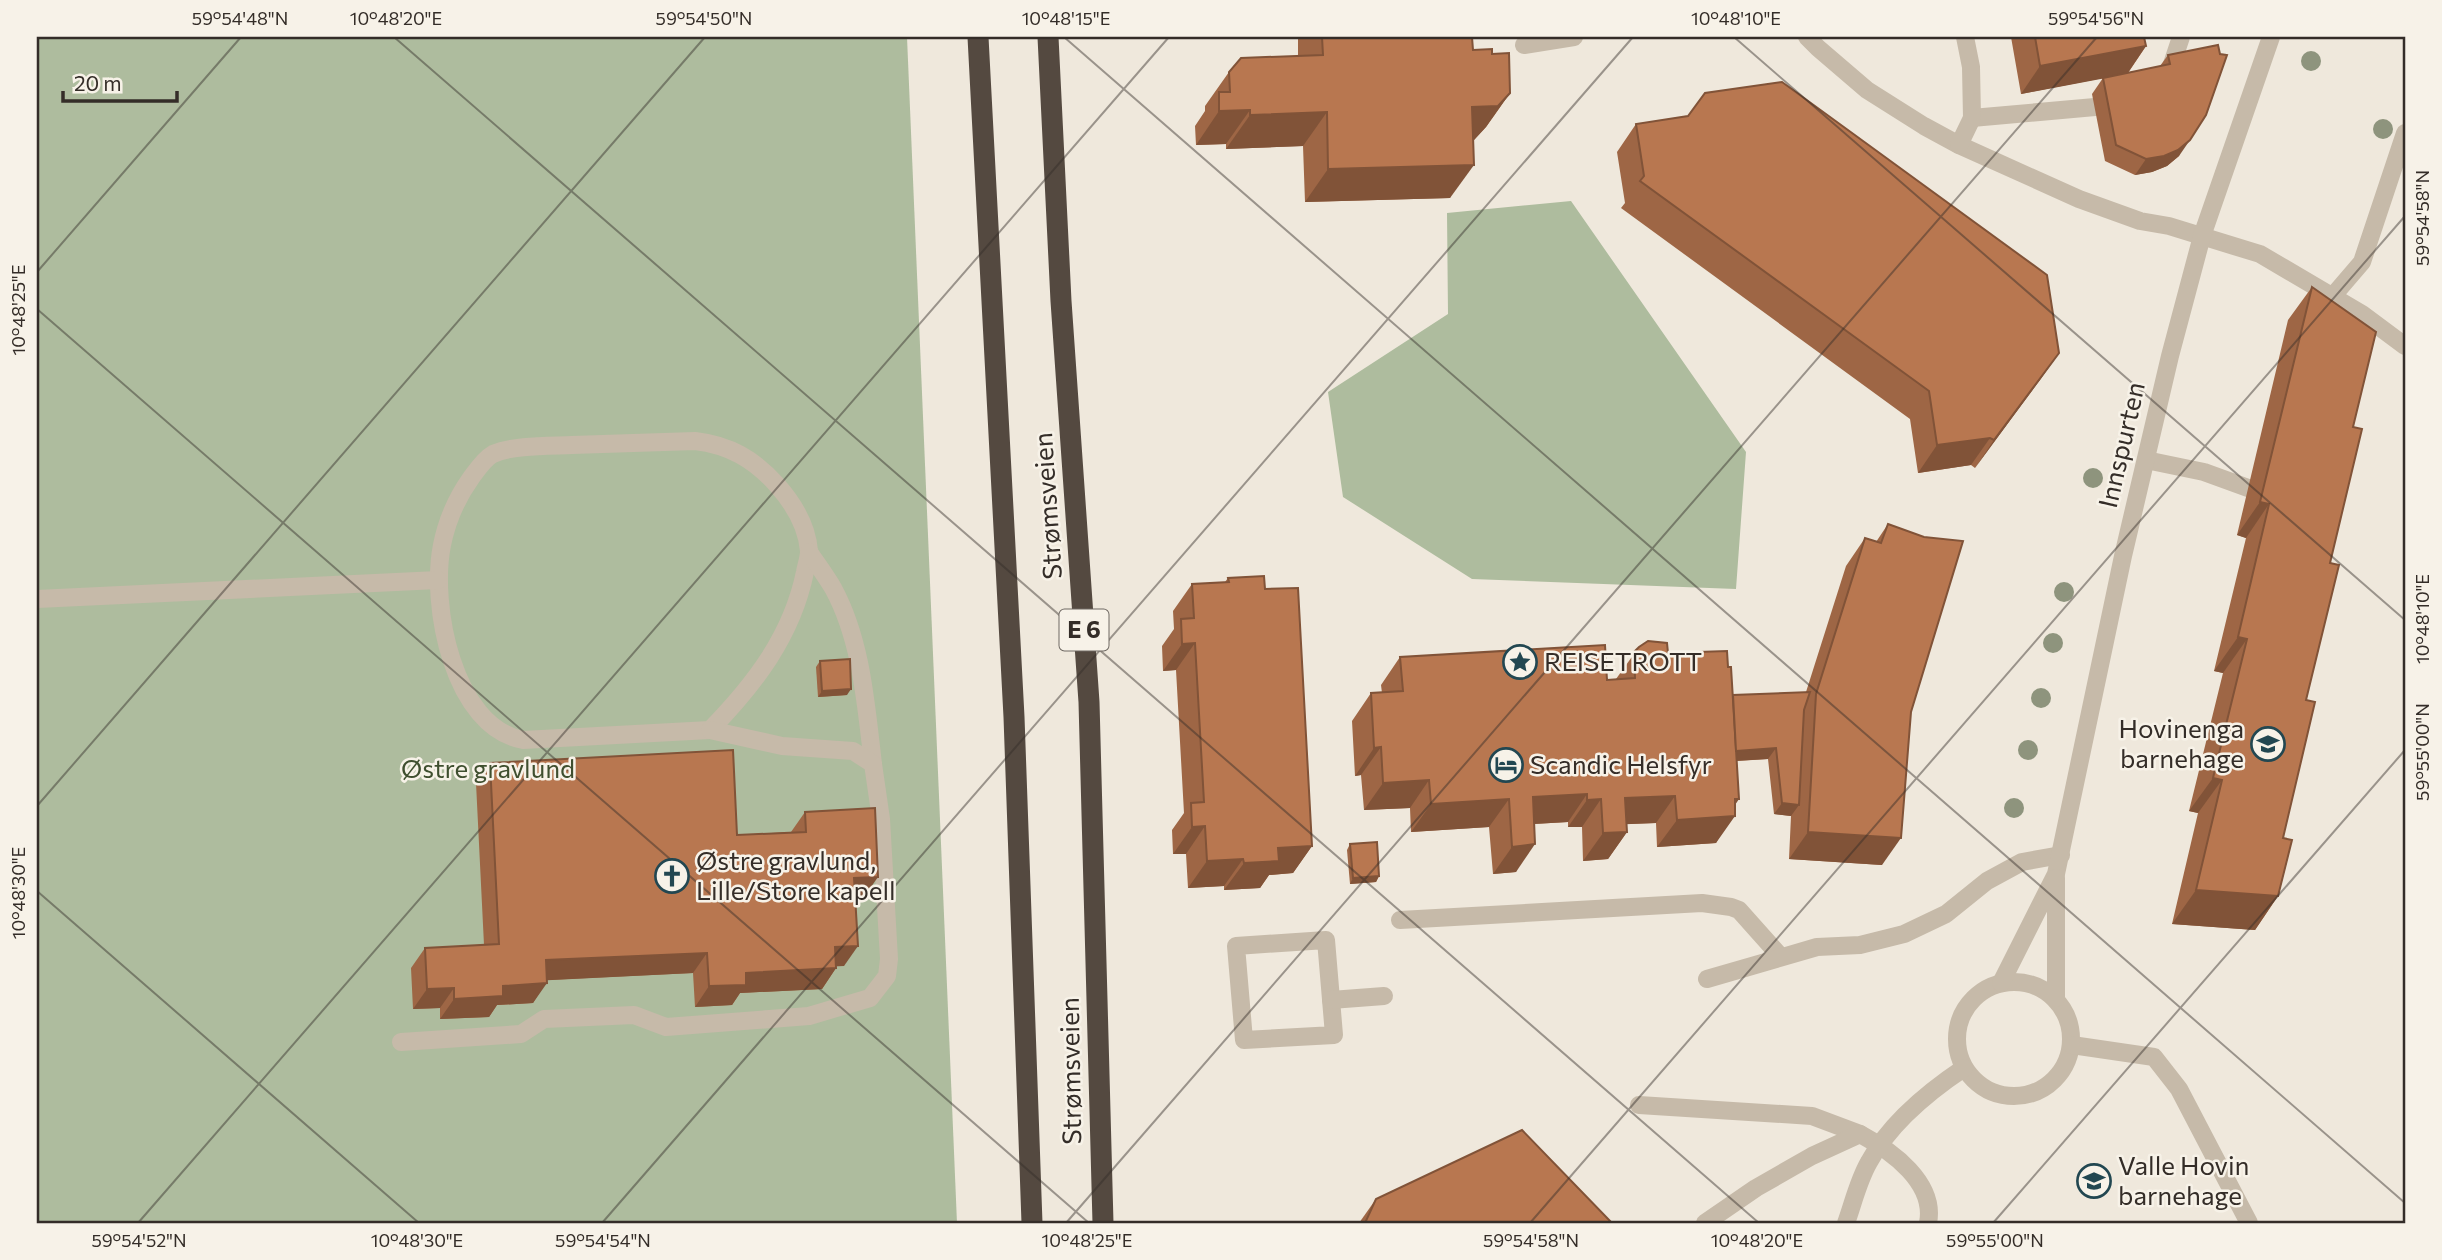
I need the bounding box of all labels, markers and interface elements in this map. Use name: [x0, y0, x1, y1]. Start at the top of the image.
text: 59°54'48"N: [192, 7, 288, 29]
text: 10°48'20"E: [350, 7, 442, 29]
text: 59°54'50"N: [656, 7, 752, 29]
text: 10°48'15"E: [1022, 7, 1110, 29]
text: 10°48'10"E: [1691, 7, 1781, 29]
text: 59°54'56"N: [2048, 7, 2144, 29]
scale bar: [63, 60, 177, 104]
text: 20 m: [74, 70, 122, 95]
text: 59°54'58"N: [2411, 170, 2433, 266]
text: 10°48'25"E: [7, 265, 29, 355]
street label: Innspurten: [2091, 379, 2150, 511]
street label: Strømsveien: [1026, 432, 1067, 581]
text: 10°48'10"E: [2411, 574, 2433, 664]
road number: E 6: [1060, 610, 1108, 650]
place icon: REISETROTT: [1501, 643, 1539, 681]
place label: REISETROTT: [1544, 645, 1702, 676]
text: 59°55'00"N: [2411, 703, 2433, 801]
place label: Hovinenga barnehage: [2118, 712, 2244, 773]
school or university icon: Hovinenga barnehage: [2249, 725, 2287, 763]
hotel icon: Scandic Helsfyr: [1487, 746, 1525, 784]
place label: Scandic Helsfyr: [1530, 748, 1712, 779]
park label: Østre gravlund: [401, 752, 575, 783]
place label: Østre gravlund, Lille/Store kapell: [696, 844, 896, 905]
text: 10°48'30"E: [7, 847, 29, 939]
church icon: Østre gravlund, Lille/Store kapell: [653, 857, 691, 895]
street label: Strømsveien: [1053, 997, 1086, 1145]
place label: Valle Hovin barnehage: [2118, 1149, 2249, 1210]
school or university icon: Valle Hovin barnehage: [2075, 1162, 2113, 1200]
text: 59°54'52"N: [91, 1229, 187, 1251]
text: 10°48'30"E: [371, 1229, 463, 1251]
text: 59°54'54"N: [555, 1229, 651, 1251]
text: 10°48'25"E: [1042, 1229, 1132, 1251]
text: 59°54'58"N: [1483, 1229, 1579, 1251]
text: 10°48'20"E: [1711, 1229, 1803, 1251]
text: 59°55'00"N: [1946, 1229, 2044, 1251]

